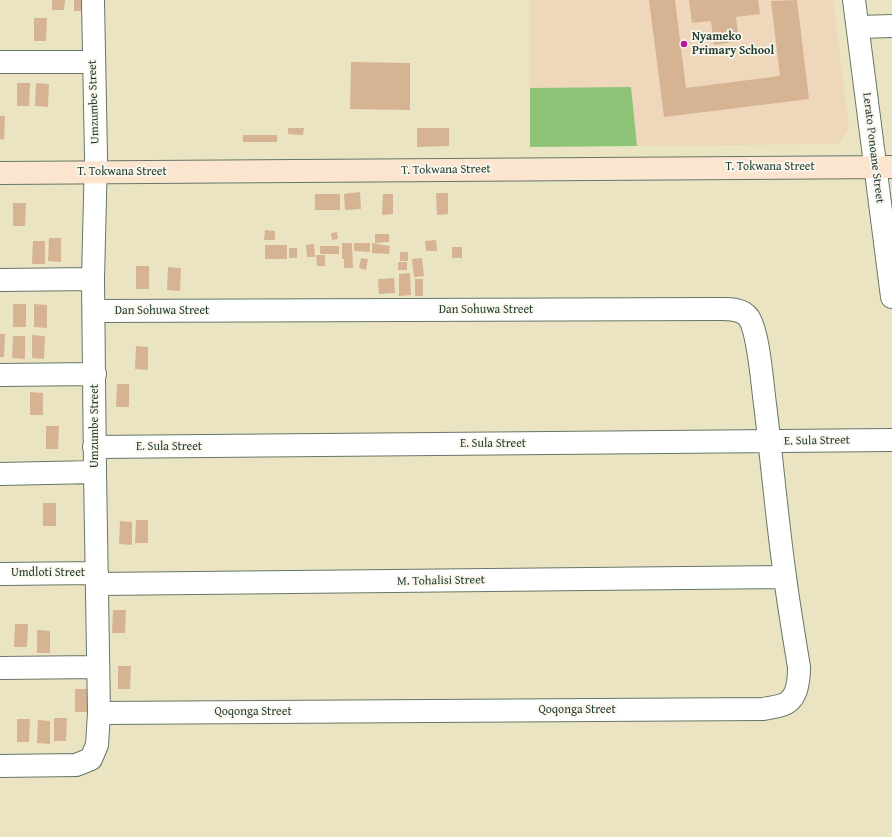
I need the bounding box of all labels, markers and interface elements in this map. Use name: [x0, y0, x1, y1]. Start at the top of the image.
place label: Nyameko Primary School: [692, 30, 774, 58]
marker: Nyameko Primary School: [679, 39, 689, 49]
street label: Umzumbe Street: [85, 60, 103, 144]
street label: Lerato Ponoane Street: [859, 92, 887, 204]
street label: T. Tokwana Street: [725, 160, 815, 174]
street label: T. Tokwana Street: [401, 162, 491, 178]
street label: T. Tokwana Street: [77, 165, 167, 179]
street label: Dan Sohuwa Street: [439, 303, 533, 317]
street label: Dan Sohuwa Street: [115, 304, 209, 318]
street label: Umzumbe Street: [88, 384, 102, 468]
street label: E. Sula Street: [784, 433, 850, 449]
street label: E. Sula Street: [460, 437, 526, 451]
street label: E. Sula Street: [136, 440, 202, 454]
street label: Umdloti Street: [11, 566, 85, 580]
street label: M. Tohalisi Street: [397, 573, 485, 589]
street label: Qoqonga Street: [538, 703, 616, 717]
street label: Qoqonga Street: [214, 705, 292, 719]

